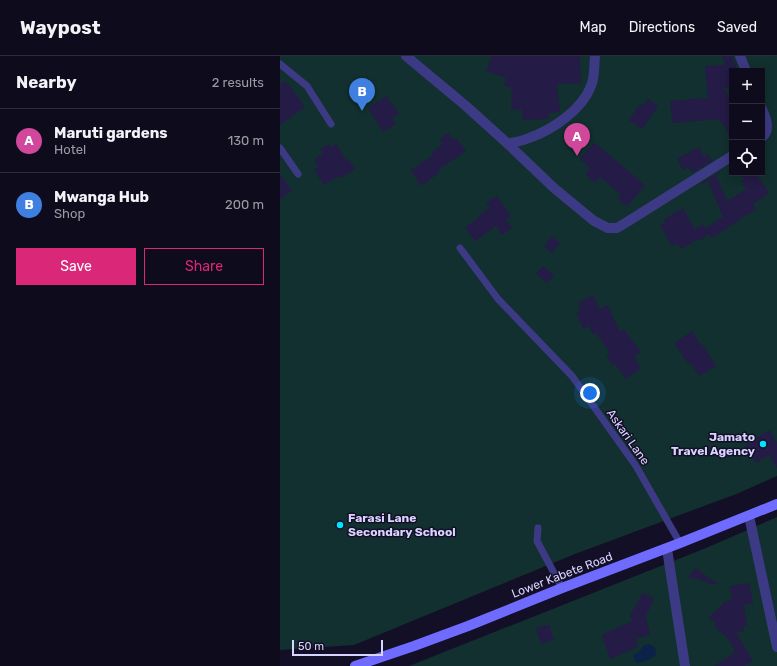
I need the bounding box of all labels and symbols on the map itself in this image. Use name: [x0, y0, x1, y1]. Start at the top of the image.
pin: B: [349, 78, 375, 111]
pin: A: [564, 123, 590, 156]
your location: [580, 383, 600, 403]
street label: Askari Lane: [604, 407, 652, 468]
place label: Jamato Travel Agency: [671, 430, 755, 458]
marker: Jamato Travel Agency: [758, 439, 768, 449]
place label: Farasi Lane Secondary School: [348, 511, 456, 539]
marker: Farasi Lane Secondary School: [335, 520, 345, 530]
street label: Lower Kabete Road: [509, 549, 615, 601]
scale bar: [292, 638, 383, 657]

